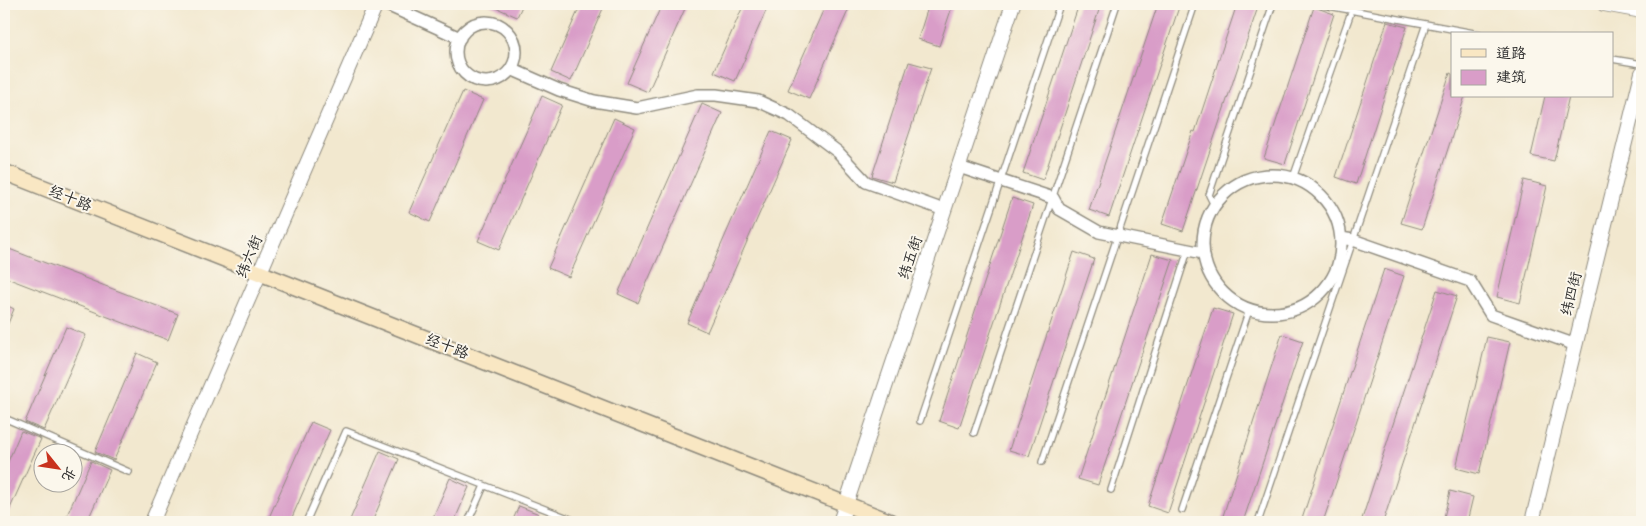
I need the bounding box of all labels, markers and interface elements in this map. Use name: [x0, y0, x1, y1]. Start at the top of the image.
legend: [1451, 32, 1614, 98]
text: 道路: [1496, 44, 1526, 64]
text: 建筑: [1496, 68, 1526, 88]
street label: 经十路: [45, 181, 95, 217]
street label: 纬六街: [232, 232, 268, 282]
street label: 纬五街: [894, 233, 928, 283]
street label: 纬四街: [1557, 270, 1587, 318]
street label: 经十路: [422, 330, 472, 364]
north arrow: [32, 444, 82, 494]
text: 北: [57, 463, 80, 485]

